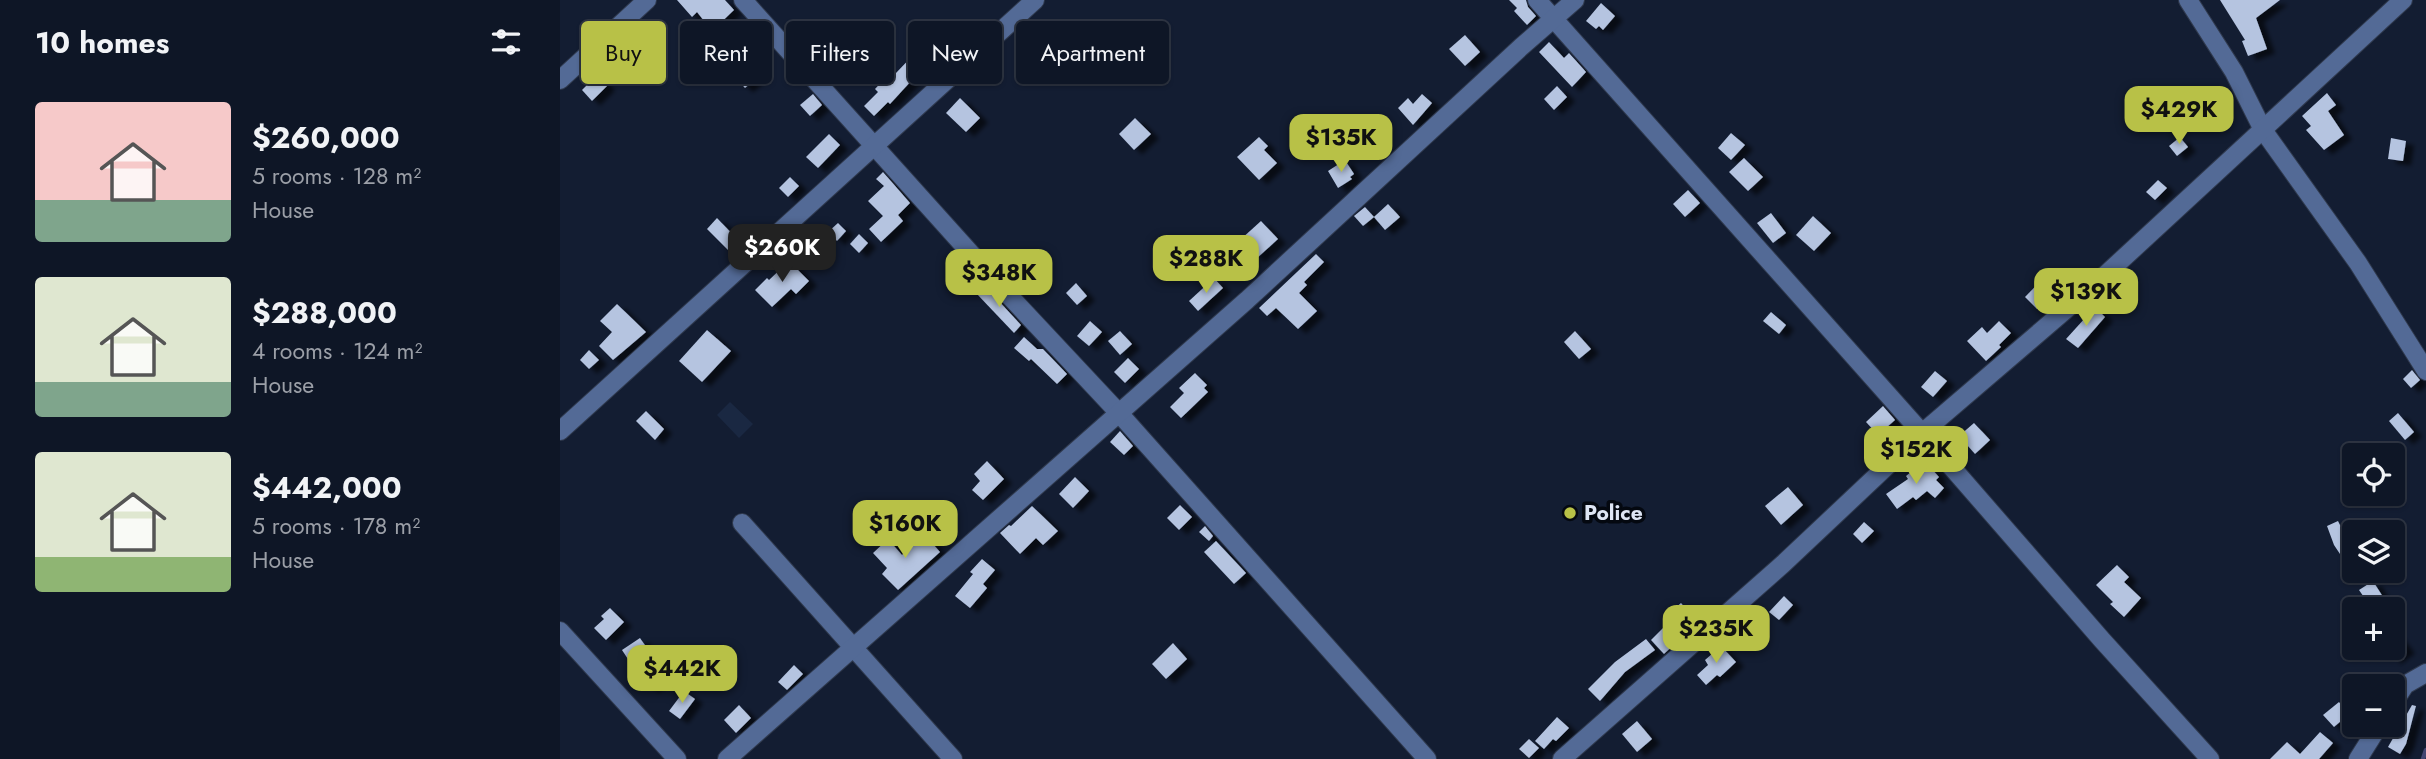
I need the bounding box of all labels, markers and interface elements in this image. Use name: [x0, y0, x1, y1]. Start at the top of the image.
text: 10 homes: [35, 21, 169, 64]
chip: Buy: [581, 21, 666, 84]
chip: Rent: [680, 21, 772, 84]
chip: Filters: [786, 21, 894, 84]
chip: New: [908, 21, 1002, 84]
chip: Apartment: [1016, 21, 1169, 84]
icon: filters: [487, 23, 525, 61]
pin: $429K: [2130, 86, 2228, 146]
text: $429K: [2141, 92, 2217, 126]
pin: $135K: [1292, 114, 1390, 174]
text: $260,000: [252, 116, 400, 159]
text: $135K: [1305, 120, 1377, 154]
icon: home: [91, 130, 175, 214]
text: 5 rooms · 128 m²: [252, 159, 421, 193]
text: House: [252, 193, 314, 227]
pin: $260K: [733, 224, 831, 284]
text: $260K: [744, 230, 820, 264]
pin: $288K: [1157, 236, 1255, 295]
text: $288K: [1169, 241, 1243, 275]
pin: $348K: [950, 250, 1048, 309]
text: $348K: [961, 255, 1037, 289]
pin: $139K: [2037, 268, 2135, 328]
text: $139K: [2050, 274, 2122, 308]
text: $288,000: [252, 291, 397, 334]
icon: home: [91, 305, 175, 389]
text: 4 rooms · 124 m²: [252, 334, 423, 368]
text: House: [252, 368, 314, 402]
pin: $152K: [1867, 426, 1965, 486]
text: $152K: [1880, 432, 1952, 466]
map controls: [2342, 443, 2405, 737]
button: locate: [2342, 443, 2405, 506]
text: $442,000: [252, 466, 402, 509]
icon: home: [91, 480, 175, 564]
place label: Police: [1584, 498, 1643, 528]
pin: $160K: [856, 500, 954, 560]
marker: Police: [1562, 505, 1578, 521]
text: $160K: [869, 506, 941, 540]
text: 5 rooms · 178 m²: [252, 509, 420, 543]
button: layers: [2342, 520, 2405, 583]
text: House: [252, 543, 314, 577]
button: +: [2342, 597, 2405, 660]
pin: $235K: [1667, 606, 1765, 665]
text: $235K: [1679, 611, 1753, 645]
pin: $442K: [633, 646, 731, 705]
text: $442K: [643, 651, 721, 685]
button: −: [2342, 674, 2405, 737]

